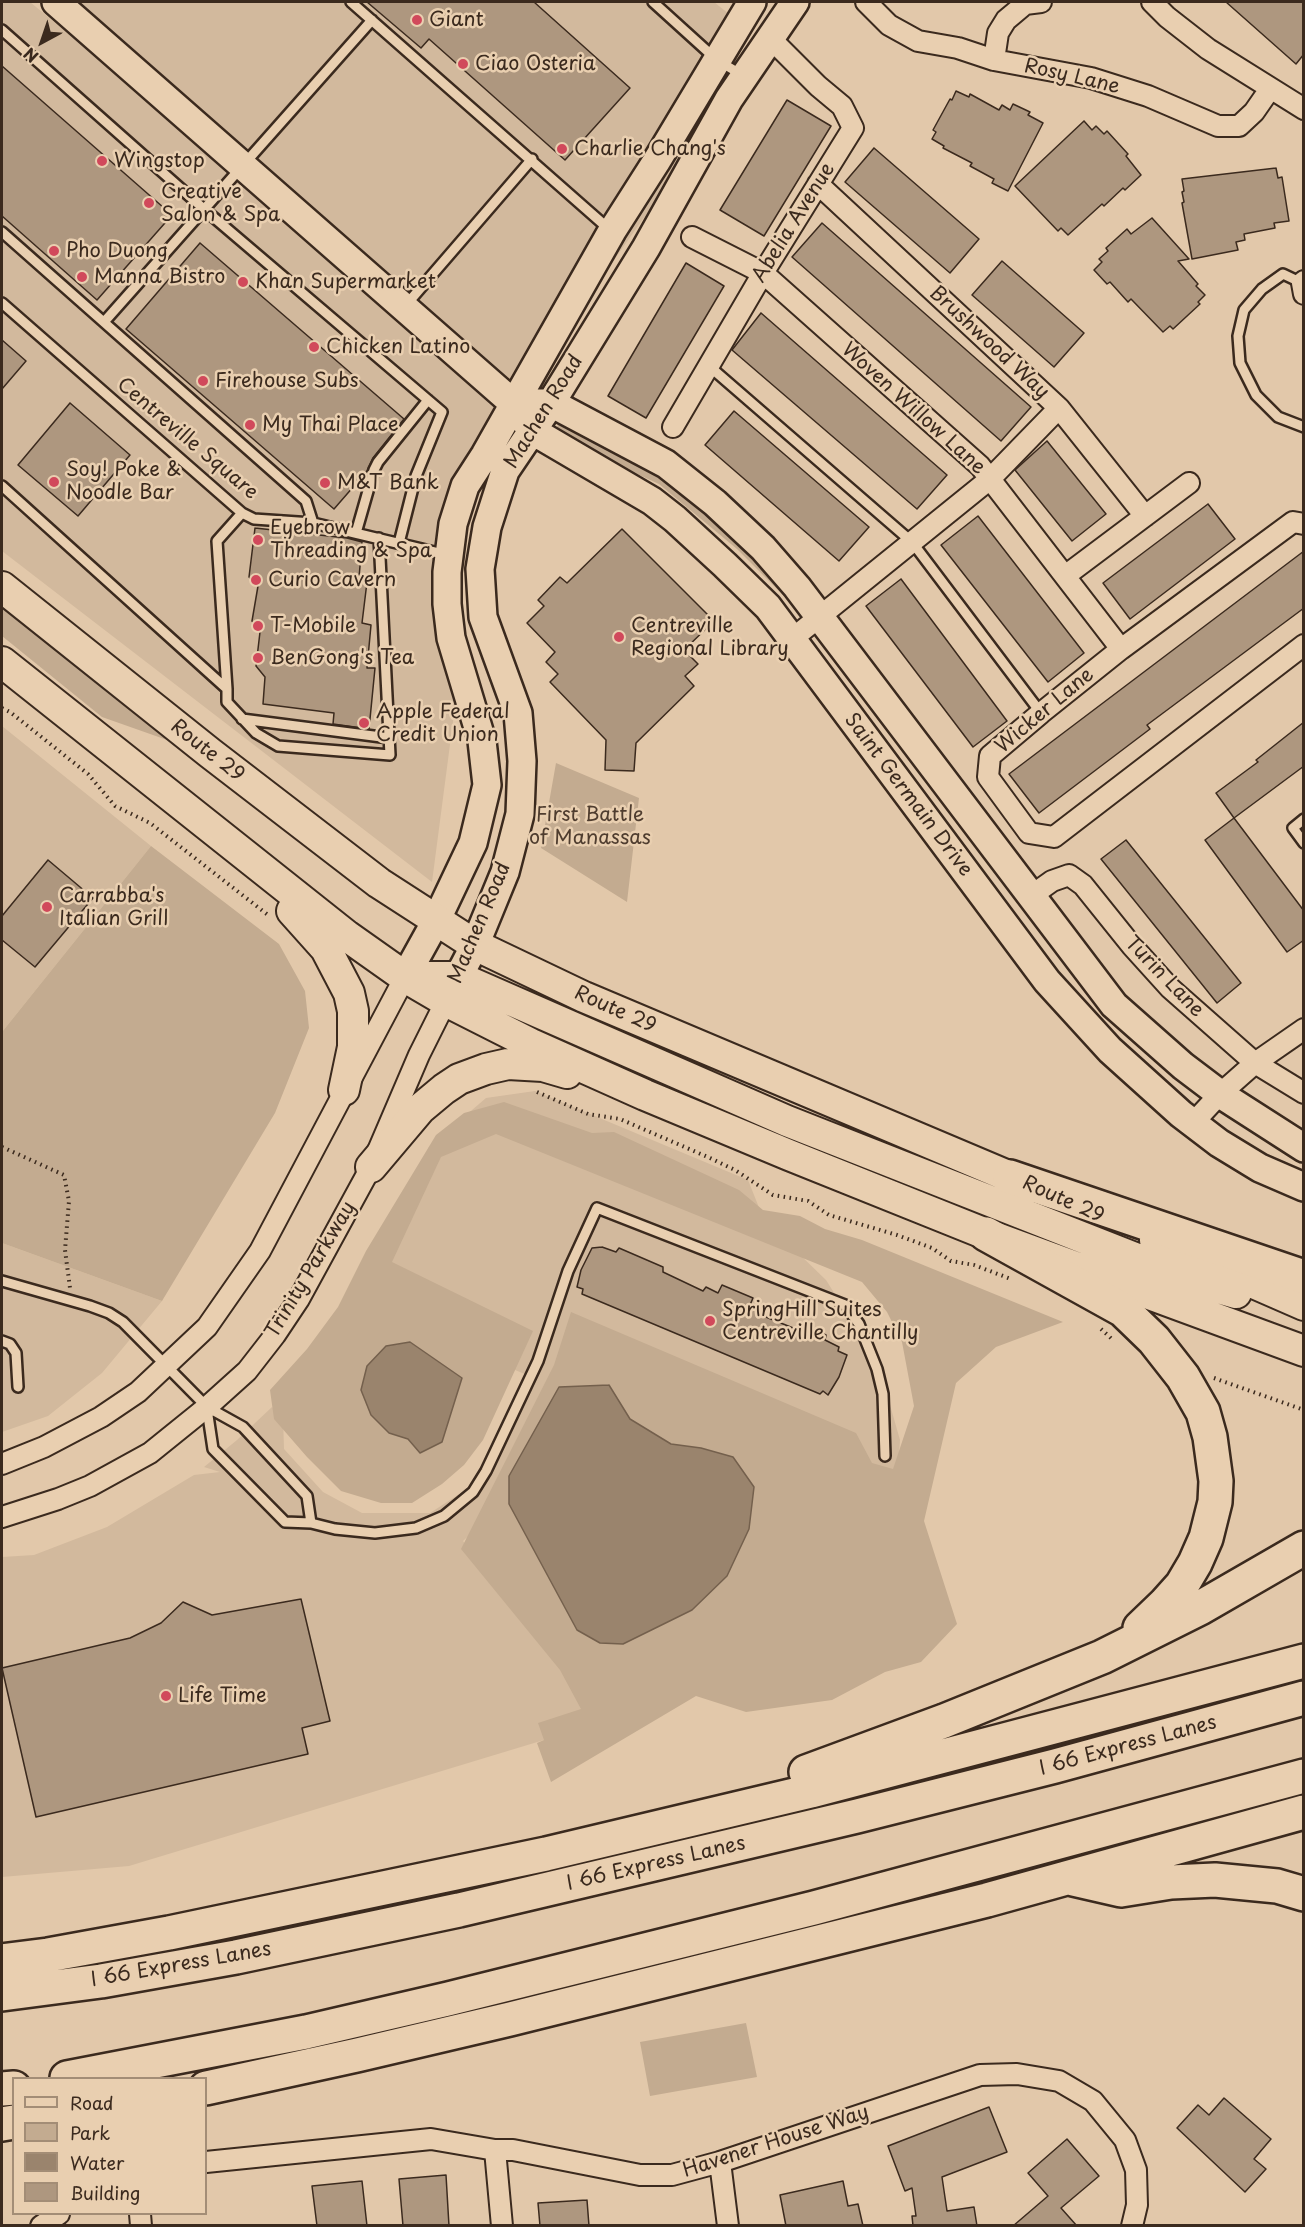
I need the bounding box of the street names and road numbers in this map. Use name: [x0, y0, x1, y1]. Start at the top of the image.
street label: Rosy Lane: [1022, 54, 1122, 100]
street label: Abelia Avenue: [748, 159, 840, 287]
street label: Brushwood Way: [924, 281, 1054, 405]
street label: Woven Willow Lane: [836, 338, 990, 480]
street label: Machen Road: [500, 351, 588, 473]
street label: Centreville Square: [112, 373, 262, 505]
street label: Wicker Lane: [991, 663, 1099, 759]
street label: Saint Germain Drive: [839, 709, 977, 881]
street label: Route 29: [165, 715, 249, 787]
street label: Machen Road: [444, 859, 516, 987]
street label: Turin Lane: [1119, 931, 1209, 1023]
street label: Route 29: [570, 981, 660, 1039]
street label: Route 29: [1018, 1171, 1108, 1229]
street label: Trinity Parkway: [261, 1197, 361, 1343]
street label: I 66 Express Lanes: [1037, 1711, 1219, 1781]
street label: I 66 Express Lanes: [564, 1832, 748, 1896]
street label: I 66 Express Lanes: [89, 1937, 273, 1993]
street label: Havener House Way: [680, 2101, 872, 2183]

